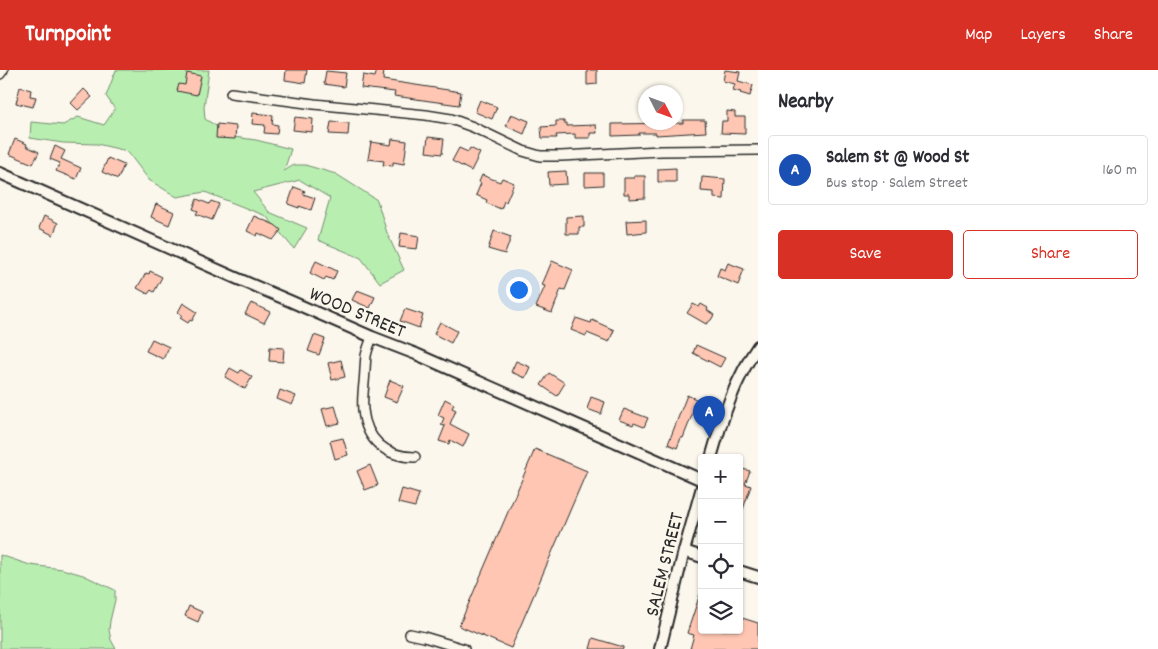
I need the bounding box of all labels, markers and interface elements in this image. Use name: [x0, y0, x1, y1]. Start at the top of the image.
text: Turnpoint: [25, 18, 111, 52]
text: Map: [965, 23, 992, 48]
text: Layers: [1020, 23, 1066, 48]
text: Share: [1094, 23, 1133, 48]
north arrow: [638, 85, 683, 130]
text: Nearby: [778, 88, 833, 118]
text: Salem St @ Wood St: [826, 145, 969, 172]
text: A: [791, 159, 799, 182]
text: 160 m: [1102, 159, 1137, 182]
text: Bus stop · Salem Street: [826, 172, 968, 195]
button: Save: [778, 230, 953, 279]
button: Share: [963, 230, 1138, 279]
your location: [506, 277, 532, 303]
street label: WOOD STREET: [304, 281, 409, 347]
pin: A: [693, 396, 725, 437]
map controls: [698, 454, 743, 634]
button: +: [698, 454, 743, 499]
button: −: [698, 499, 743, 544]
street label: SALEM STREET: [640, 510, 692, 620]
button: locate: [698, 544, 743, 589]
button: layers: [698, 589, 743, 634]

